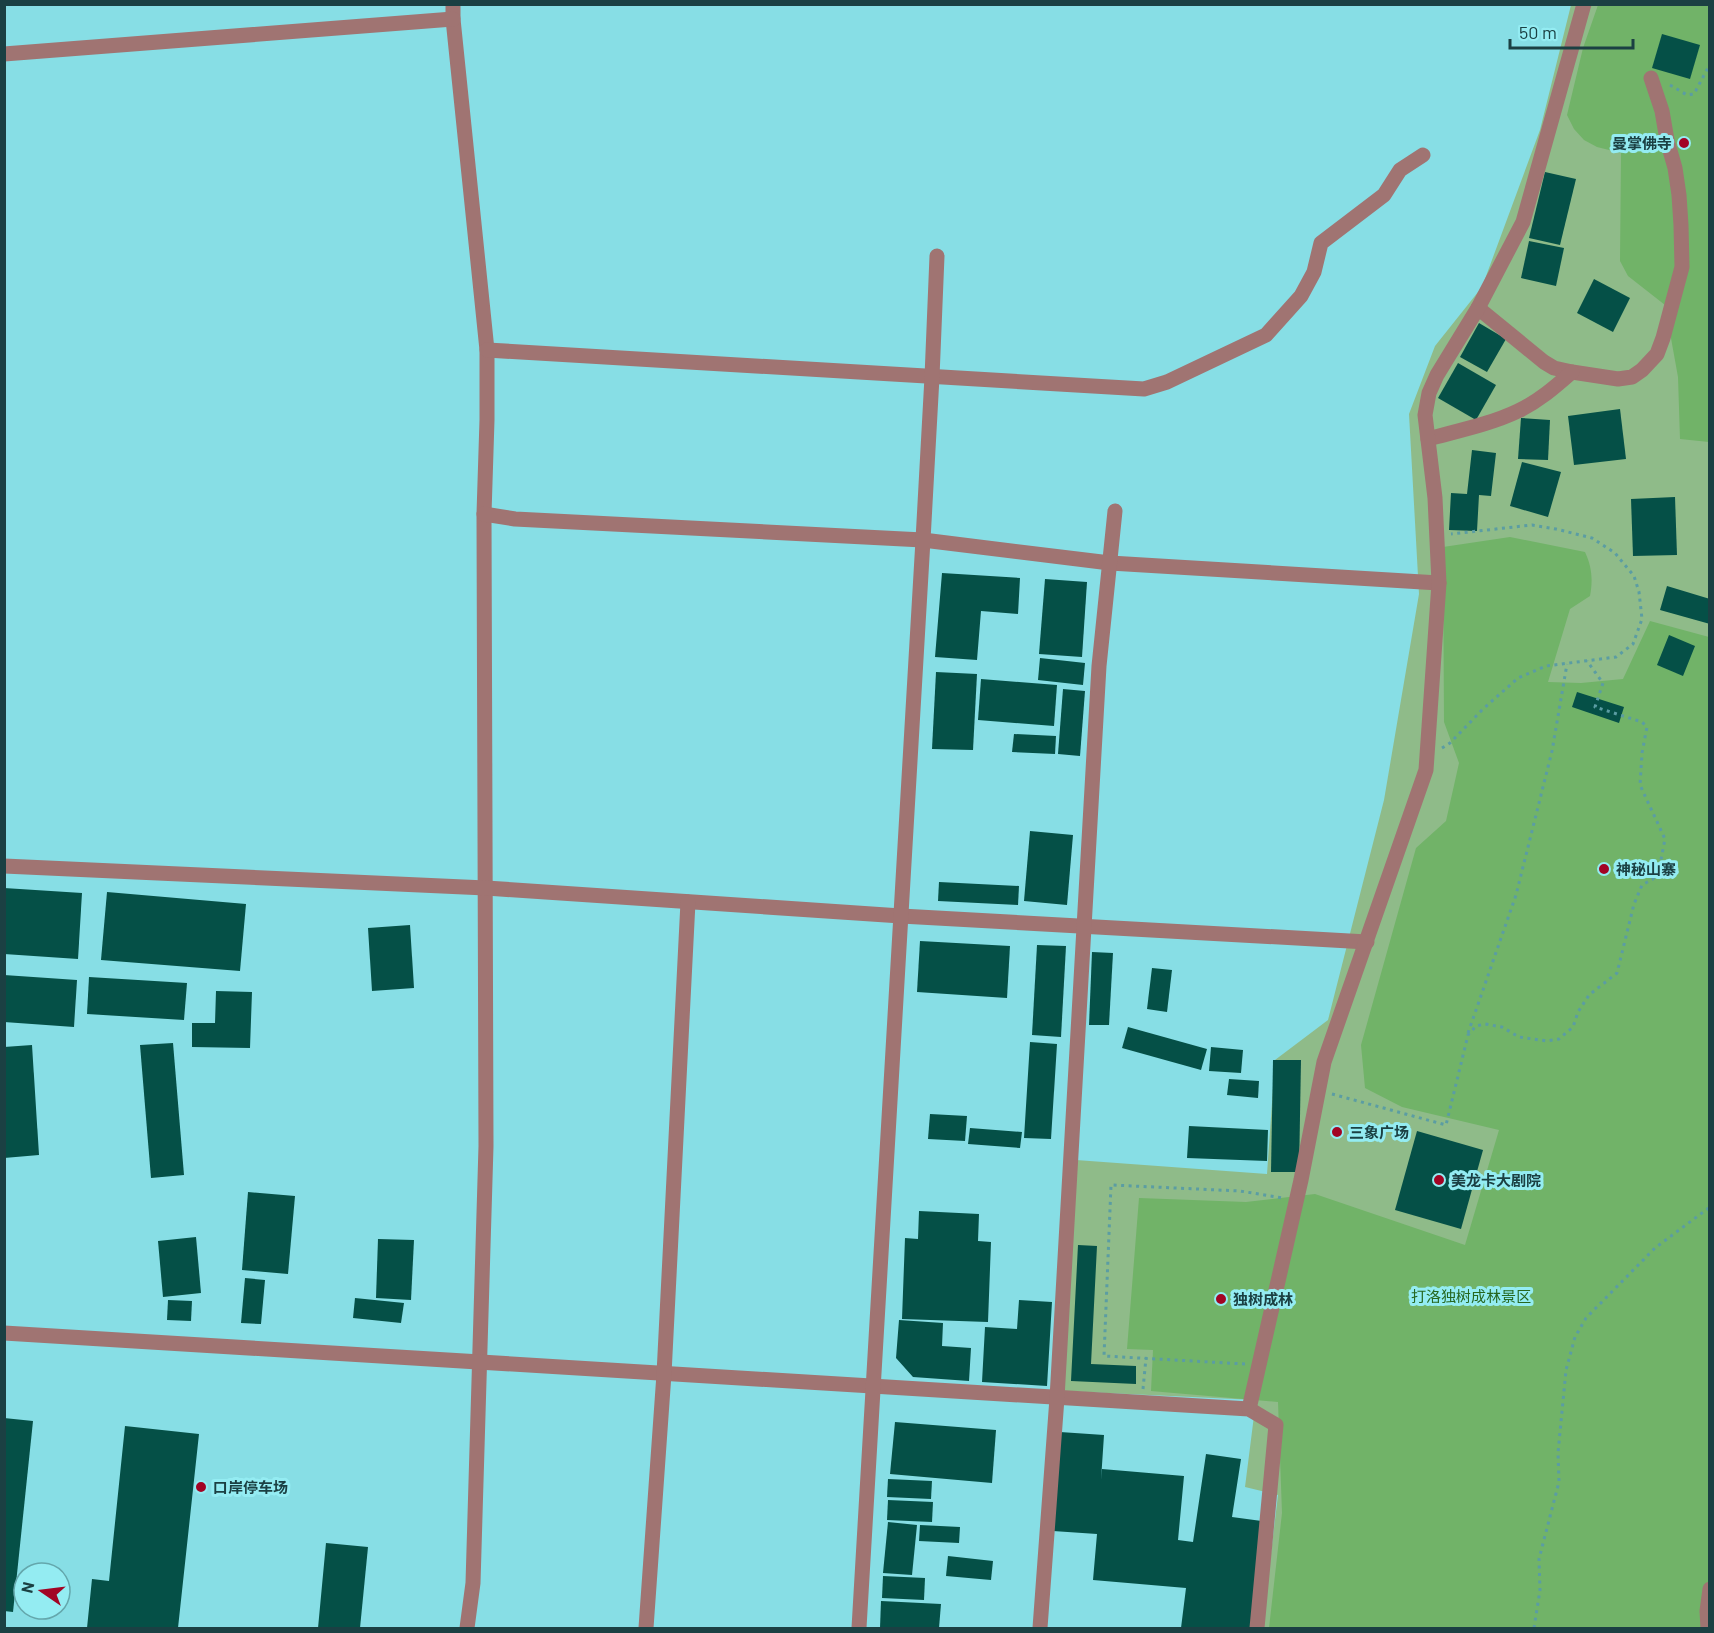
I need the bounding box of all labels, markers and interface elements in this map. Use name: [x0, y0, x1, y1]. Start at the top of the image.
scale bar: [1510, 12, 1633, 50]
text: 50 m: [1519, 21, 1557, 43]
place label: 曼掌佛寺: [1612, 134, 1672, 152]
marker: 曼掌佛寺: [1677, 136, 1691, 150]
place label: 神秘山寨: [1616, 860, 1676, 878]
marker: 神秘山寨: [1597, 862, 1611, 876]
place label: 三象广场: [1349, 1123, 1409, 1141]
marker: 三象广场: [1330, 1125, 1344, 1139]
place label: 美龙卡大剧院: [1451, 1171, 1541, 1189]
marker: 美龙卡大剧院: [1432, 1173, 1446, 1187]
park label: 打洛独树成林景区: [1411, 1287, 1531, 1305]
place label: 独树成林: [1233, 1290, 1293, 1308]
marker: 独树成林: [1214, 1292, 1228, 1306]
place label: 口岸停车场: [213, 1478, 288, 1496]
marker: 口岸停车场: [194, 1480, 208, 1494]
north arrow: [12, 1561, 72, 1621]
text: N: [16, 1580, 37, 1595]

